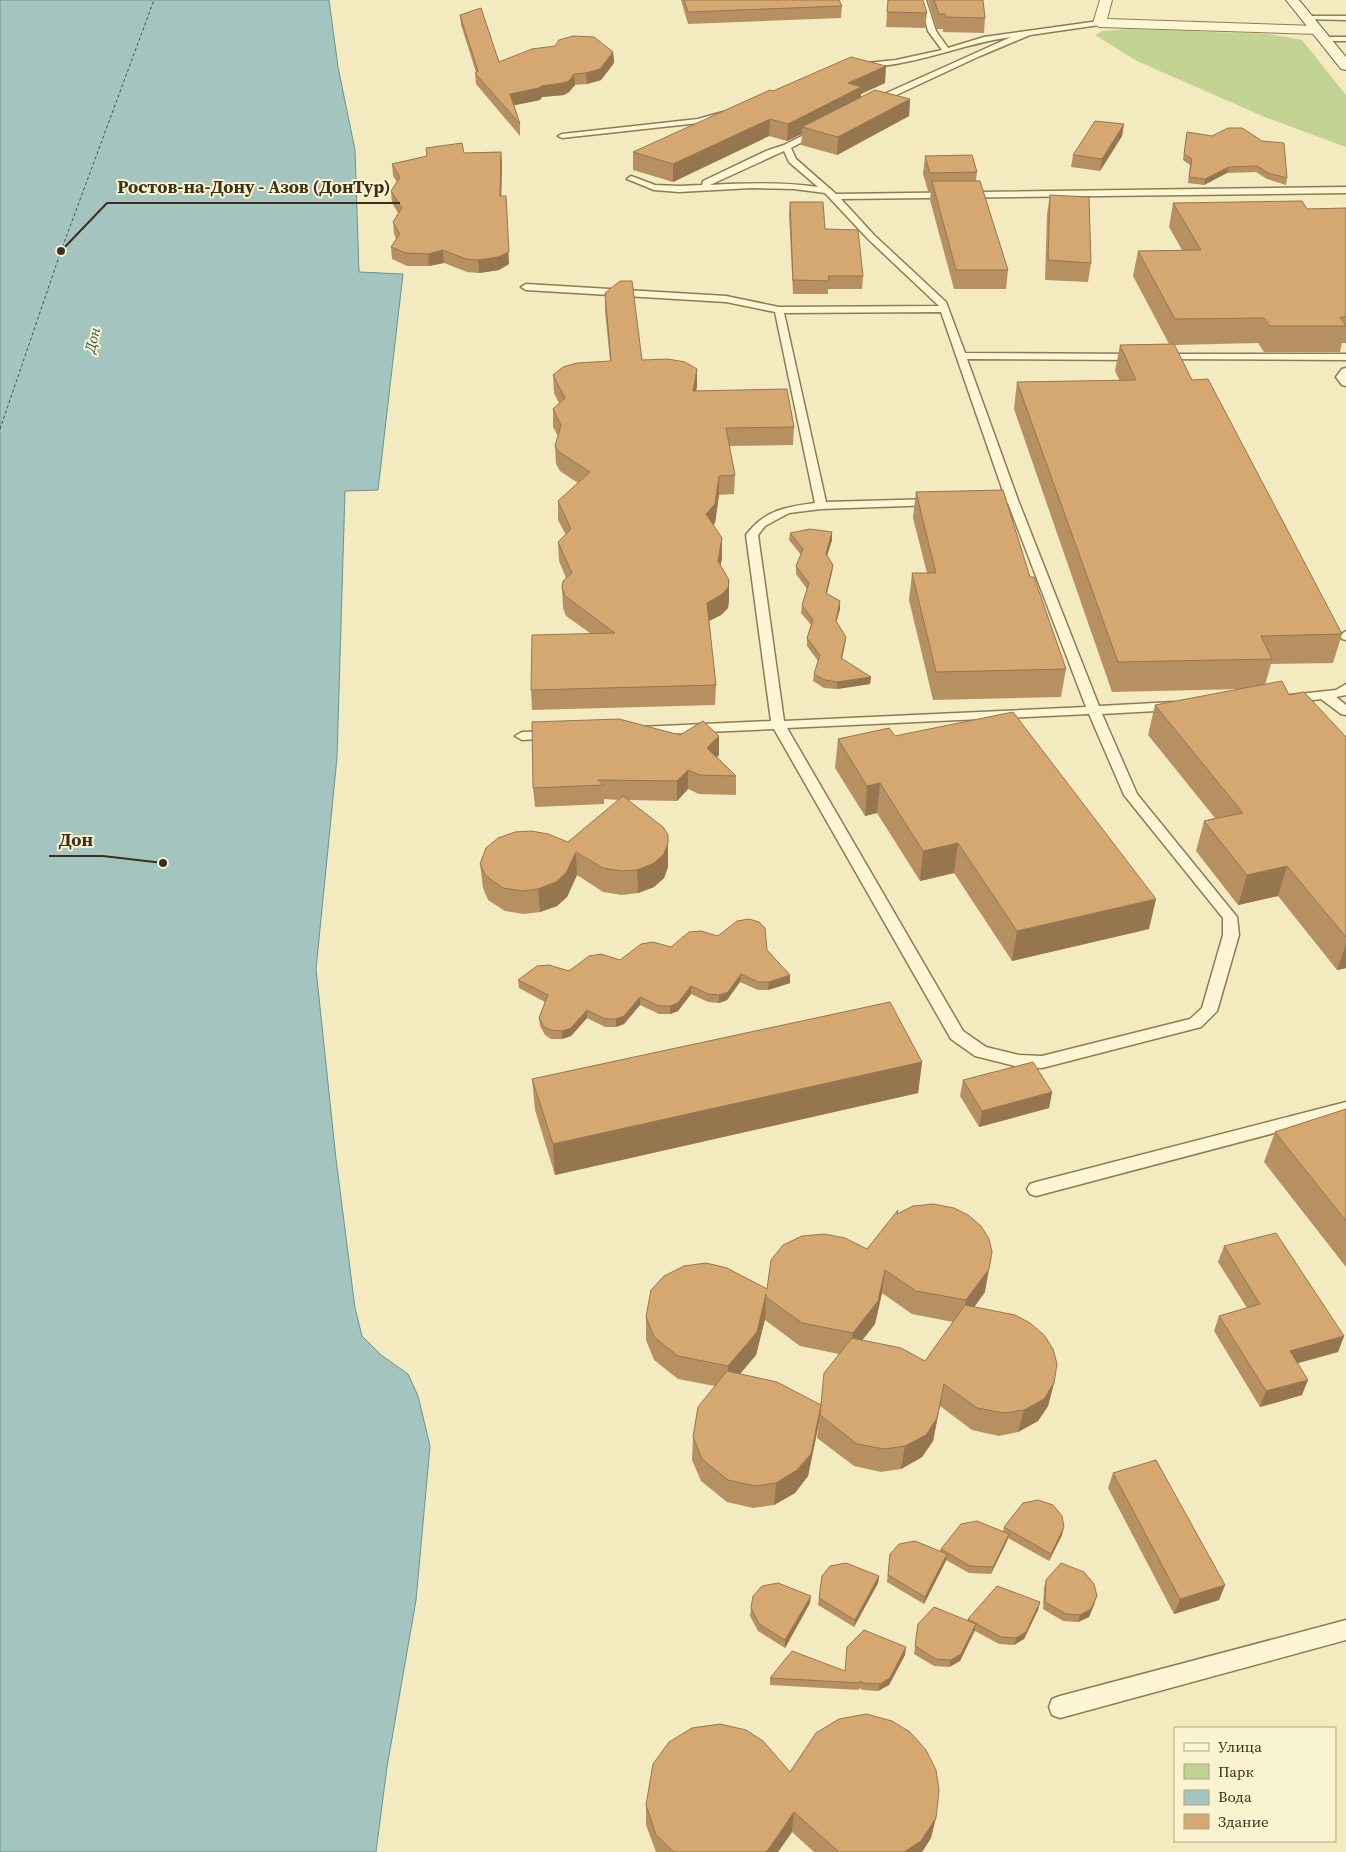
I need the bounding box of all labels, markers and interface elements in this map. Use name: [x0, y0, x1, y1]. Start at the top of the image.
callout: Ростов-на-Дону - Азов (ДонТур): [107, 170, 400, 203]
text: Ростов-на-Дону - Азов (ДонТур): [117, 174, 391, 199]
water label: Дон: [78, 325, 105, 356]
callout: Дон: [49, 823, 103, 856]
text: Дон: [59, 827, 94, 852]
legend: [1174, 1727, 1336, 1842]
text: Улица: [1218, 1736, 1262, 1757]
text: Парк: [1218, 1761, 1254, 1782]
text: Вода: [1218, 1786, 1252, 1807]
text: Здание: [1218, 1811, 1269, 1832]

